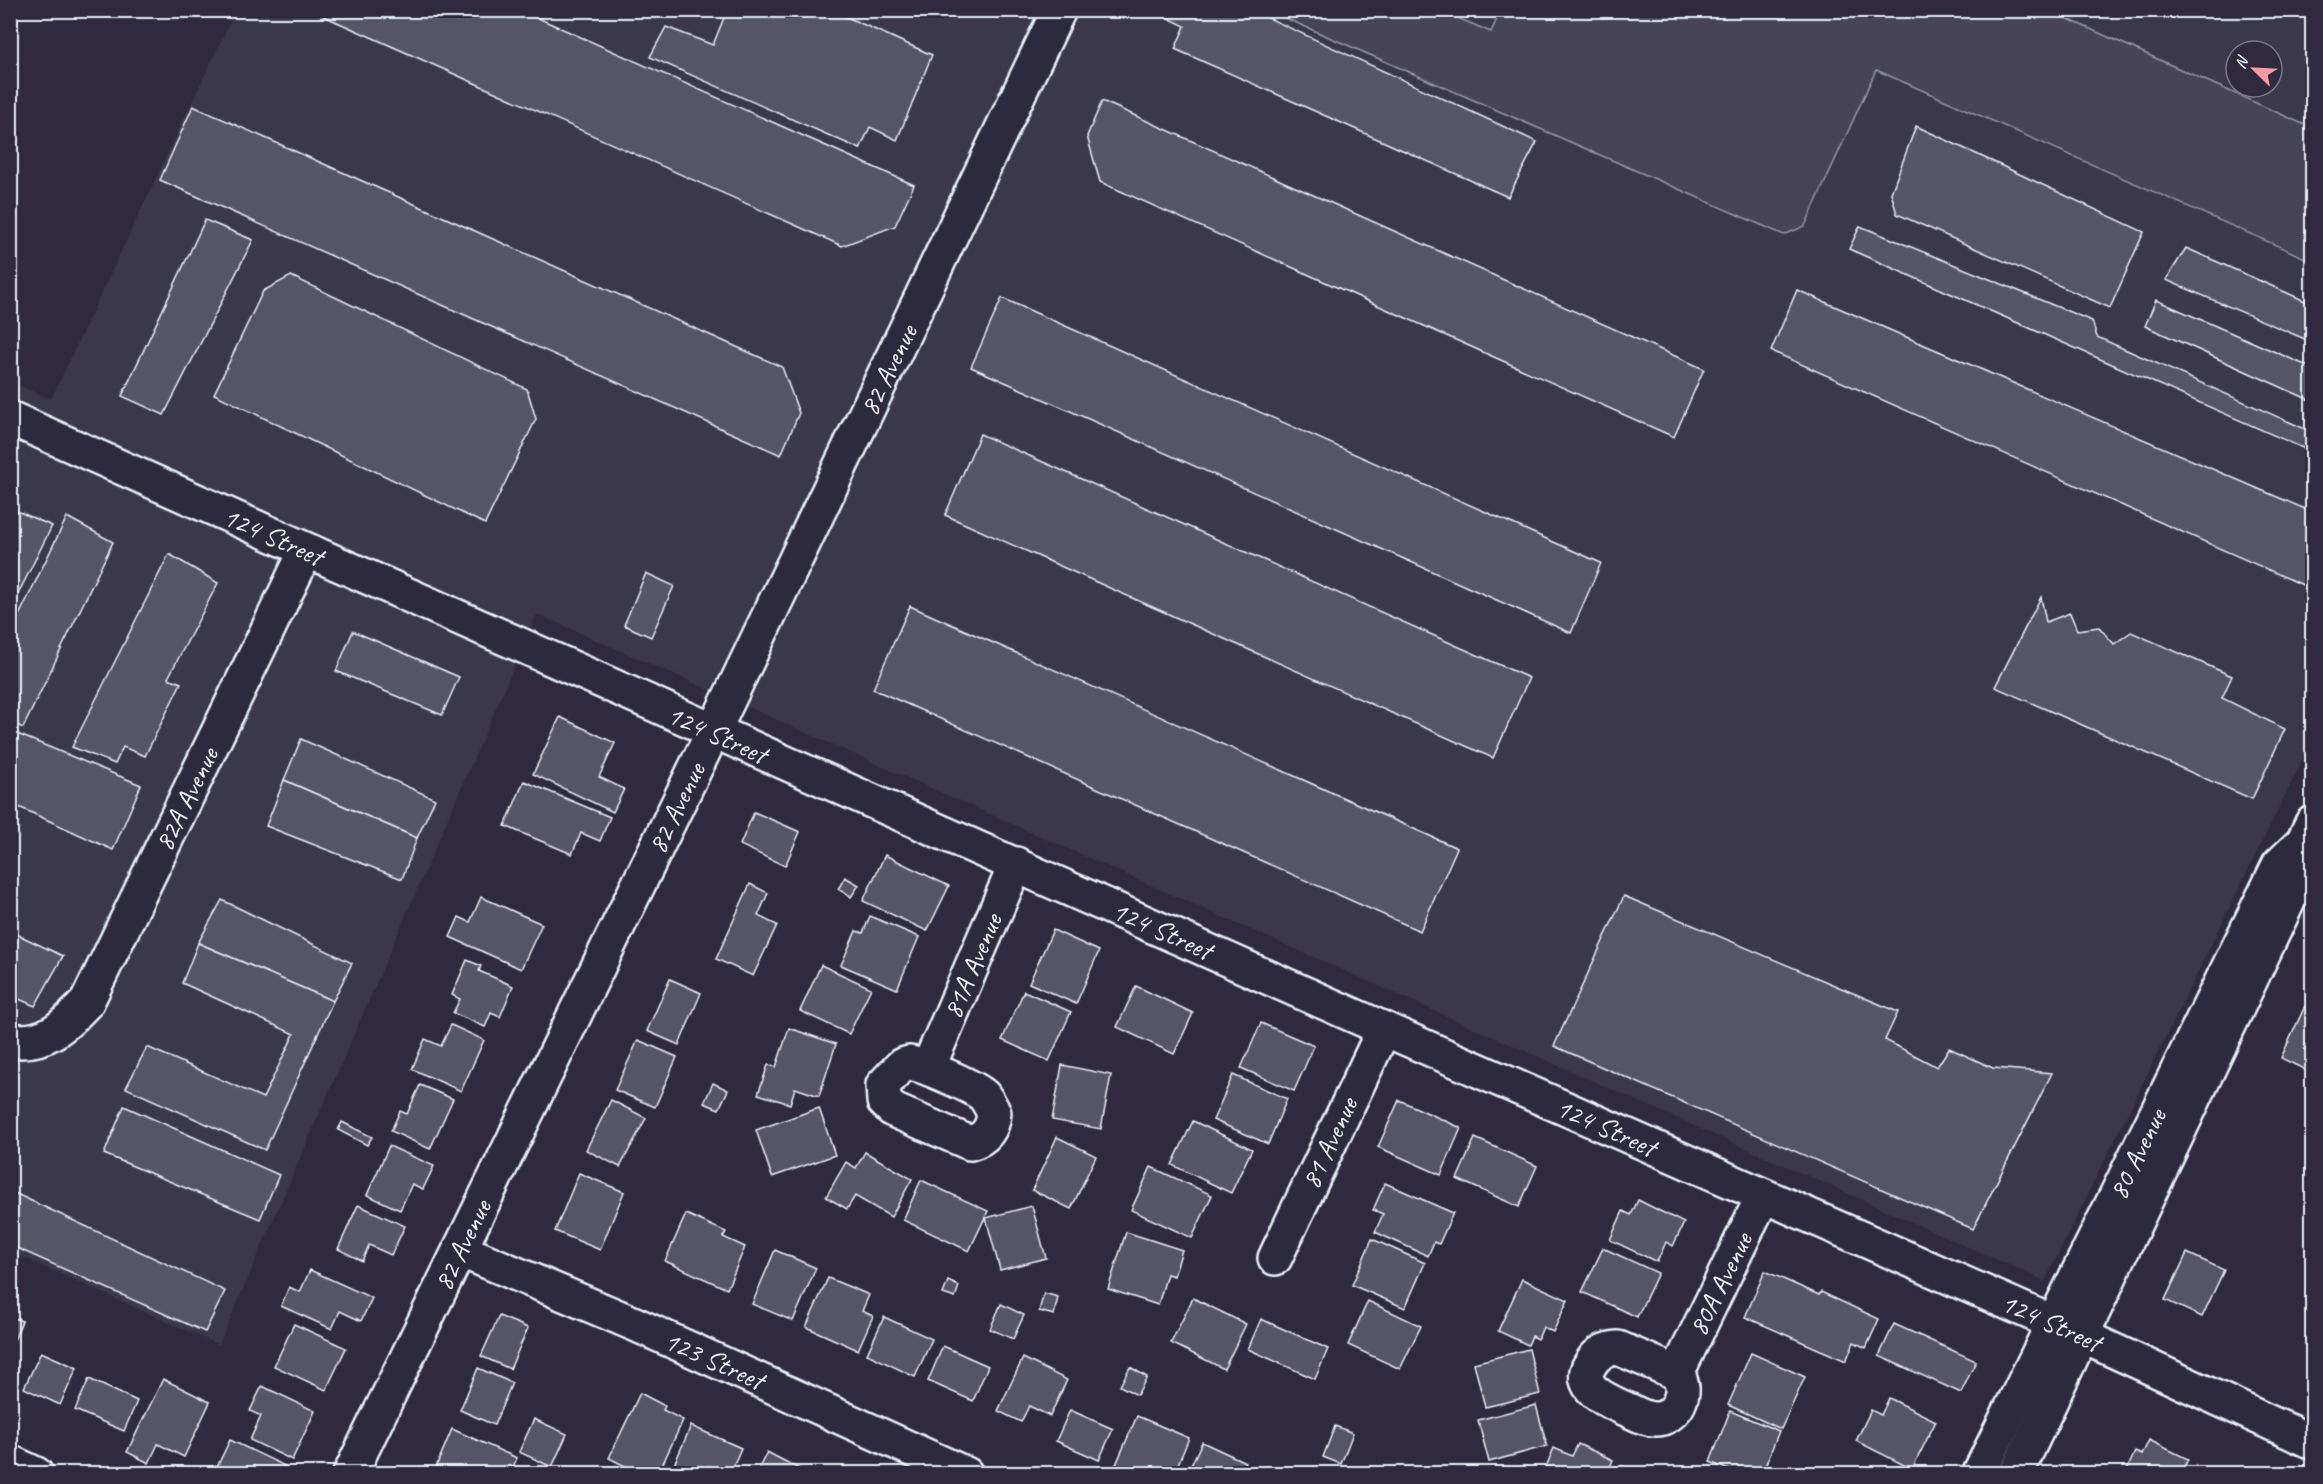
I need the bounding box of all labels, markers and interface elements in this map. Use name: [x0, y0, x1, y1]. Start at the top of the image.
north arrow: [2224, 39, 2284, 99]
text: N: [2230, 52, 2254, 72]
street label: 82 Avenue: [851, 317, 926, 421]
street label: 124 Street: [218, 499, 332, 575]
street label: 124 Street: [662, 697, 776, 773]
street label: 82A Avenue: [146, 740, 227, 856]
street label: 82 Avenue: [639, 755, 714, 859]
street label: 124 Street: [1107, 893, 1221, 969]
street label: 81A Avenue: [934, 907, 1010, 1024]
street label: 81 Avenue: [1293, 1090, 1366, 1194]
street label: 124 Street: [1551, 1090, 1665, 1166]
street label: 80 Avenue: [2100, 1101, 2175, 1205]
street label: 82 Avenue: [425, 1192, 500, 1296]
street label: 80A Avenue: [1680, 1225, 1761, 1341]
street label: 124 Street: [1996, 1285, 2110, 1361]
street label: 123 Street: [659, 1323, 773, 1399]

